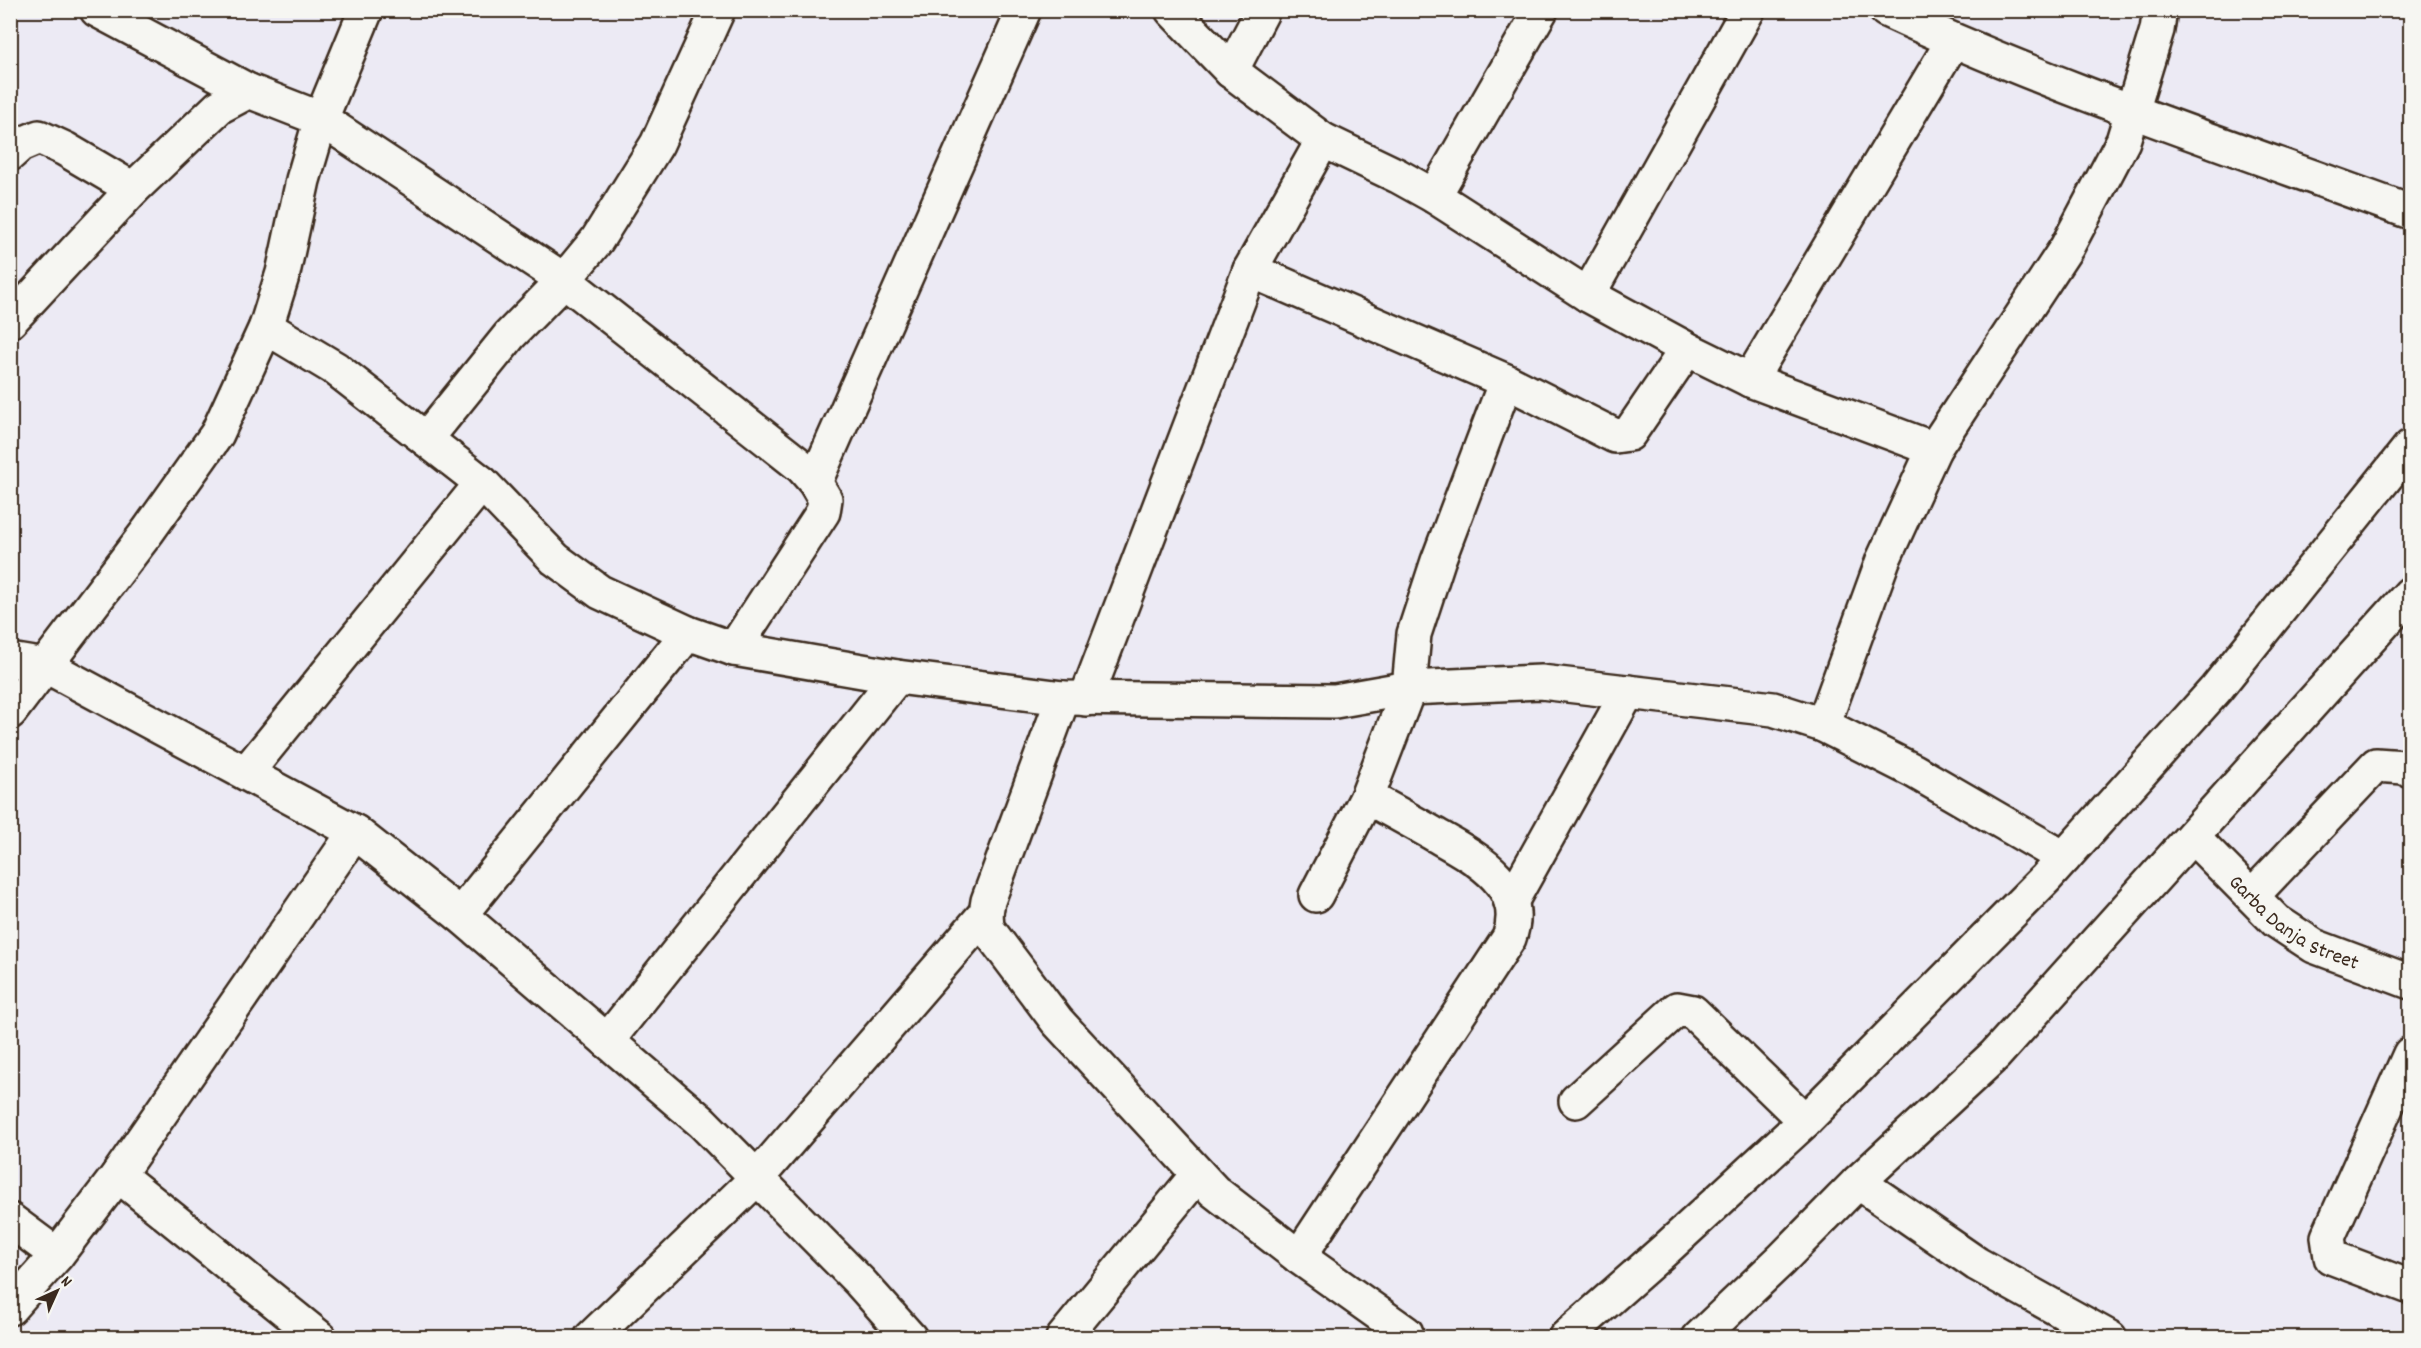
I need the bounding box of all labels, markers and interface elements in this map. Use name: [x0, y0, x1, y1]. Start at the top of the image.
street label: Garba Danja Street: [2220, 869, 2363, 980]
north arrow: [27, 1261, 87, 1321]
text: N: [55, 1271, 77, 1293]

